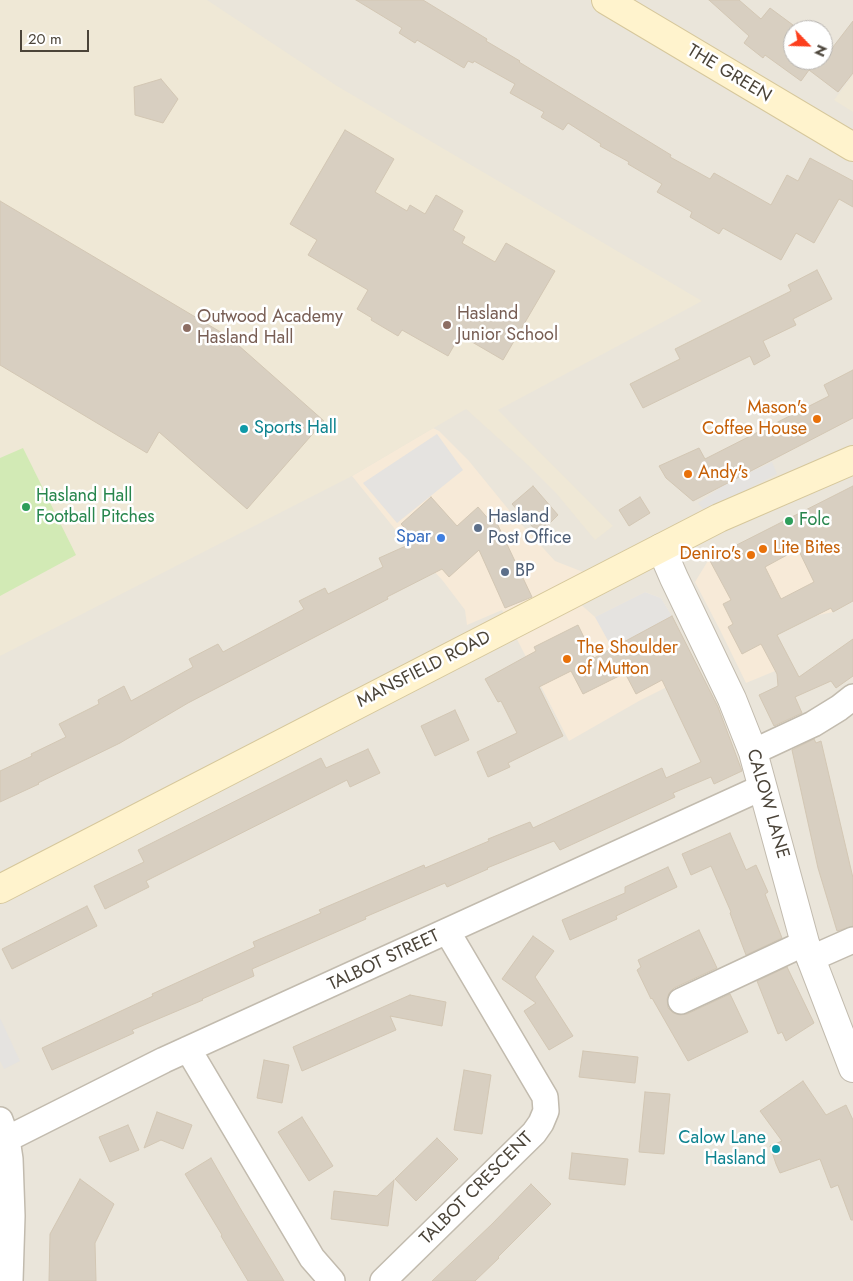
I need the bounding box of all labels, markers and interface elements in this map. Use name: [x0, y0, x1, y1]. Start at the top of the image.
scale bar: [22, 20, 91, 52]
north arrow: [783, 20, 833, 70]
text: 20 m: [28, 28, 62, 50]
street label: THE GREEN: [683, 40, 775, 108]
text: N: [809, 42, 832, 60]
place label: Hasland Junior School: [457, 304, 558, 346]
place label: Outwood Academy Hasland Hall: [197, 307, 343, 350]
marker: Hasland Junior School: [441, 319, 453, 331]
marker: Outwood Academy Hasland Hall: [181, 322, 193, 334]
place label: Mason's Coffee House: [702, 398, 807, 440]
marker: Mason's Coffee House: [811, 413, 823, 425]
place label: Sports Hall: [254, 418, 337, 440]
marker: Sports Hall: [238, 423, 250, 435]
place label: Andy's: [698, 463, 748, 485]
marker: Andy's: [682, 468, 694, 480]
place label: Hasland Hall Football Pitches: [36, 486, 154, 528]
marker: Hasland Hall Football Pitches: [20, 501, 32, 513]
place label: Hasland Post Office: [488, 507, 571, 550]
place label: Folc: [799, 510, 830, 532]
marker: Folc: [783, 515, 795, 527]
marker: Hasland Post Office: [472, 522, 484, 534]
place label: Spar: [396, 527, 431, 549]
marker: Spar: [435, 532, 447, 544]
place label: Lite Bites: [773, 538, 840, 560]
marker: Lite Bites: [757, 543, 769, 555]
place label: Deniro's: [680, 544, 741, 566]
marker: Deniro's: [745, 549, 757, 561]
place label: BP: [515, 561, 535, 583]
marker: BP: [499, 566, 511, 578]
street label: MANSFIELD ROAD: [354, 627, 494, 713]
place label: The Shoulder of Mutton: [577, 638, 678, 681]
marker: The Shoulder of Mutton: [561, 653, 573, 665]
street label: CALOW LANE: [741, 747, 793, 861]
street label: TALBOT STREET: [325, 926, 443, 996]
street label: TALBOT CRESCENT: [416, 1128, 538, 1250]
place label: Calow Lane Hasland: [678, 1128, 766, 1170]
marker: Calow Lane Hasland: [770, 1143, 782, 1155]

